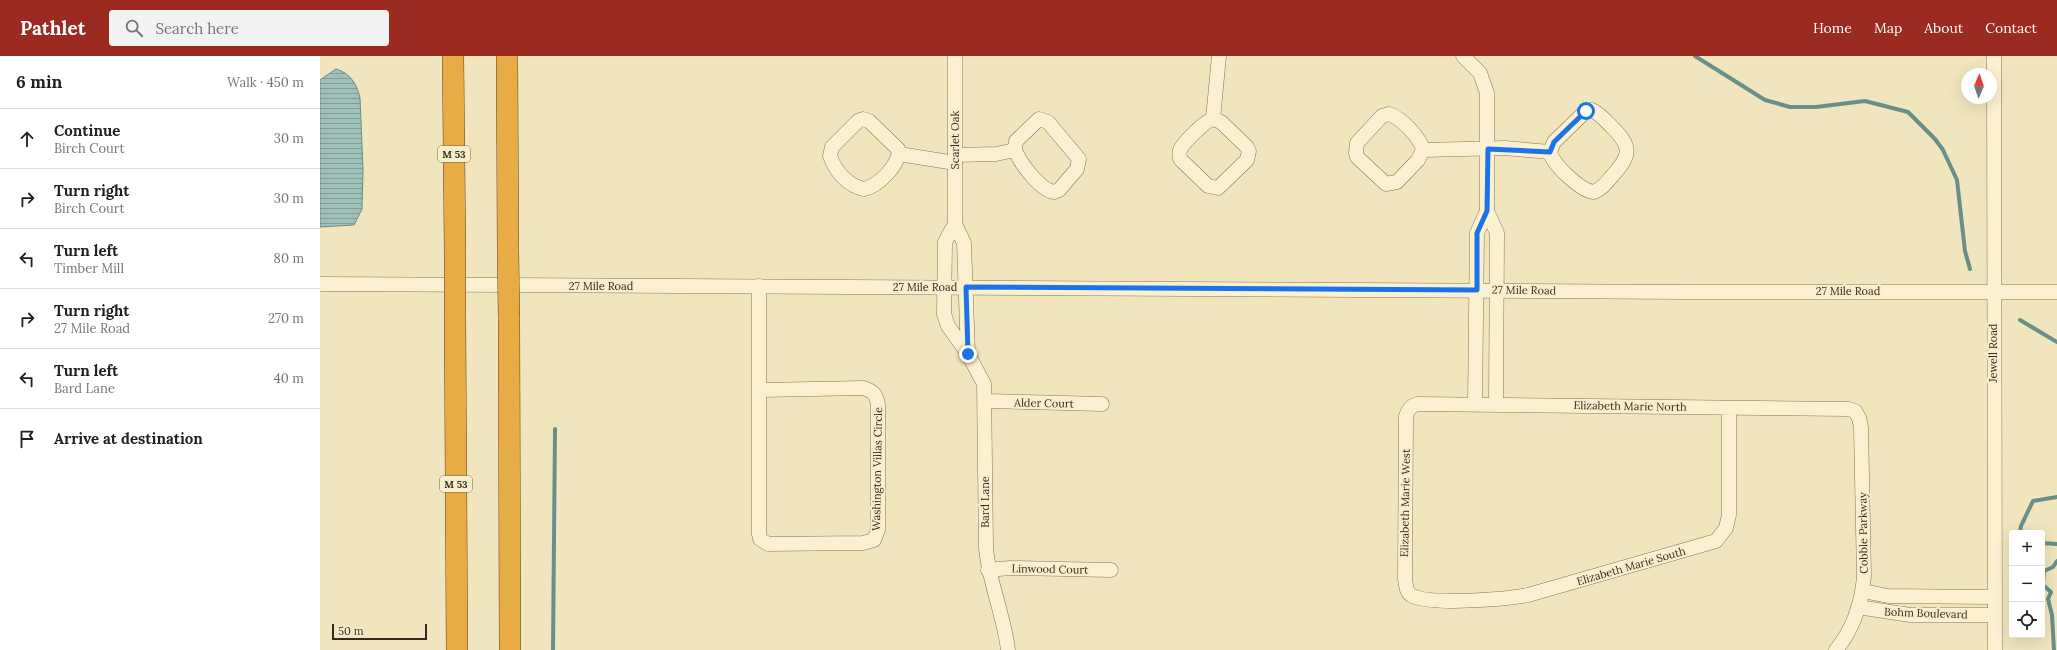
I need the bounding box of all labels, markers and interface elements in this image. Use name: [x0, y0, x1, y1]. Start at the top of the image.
search box: [109, 10, 389, 46]
text: Pathlet: [20, 16, 85, 40]
icon: search: [123, 17, 145, 39]
text: Search here: [155, 19, 239, 38]
text: Home: [1813, 19, 1852, 37]
text: Map: [1874, 19, 1902, 37]
text: About: [1924, 19, 1963, 37]
text: Contact: [1985, 19, 2037, 37]
north arrow: [1961, 68, 1997, 104]
text: 6 min: [16, 71, 62, 93]
text: Walk · 450 m: [227, 74, 304, 91]
route start: [1577, 102, 1595, 120]
street label: Scarlet Oak: [948, 111, 962, 169]
text: Continue: [54, 121, 120, 140]
icon: ahead: [16, 128, 38, 150]
text: 30 m: [274, 130, 304, 147]
text: Birch Court: [54, 140, 125, 157]
road number: M 53: [438, 146, 470, 162]
text: Turn right: [54, 181, 130, 200]
icon: right: [16, 188, 38, 210]
text: 30 m: [274, 190, 304, 207]
text: Birch Court: [54, 200, 125, 217]
text: Turn left: [54, 241, 118, 260]
icon: left: [16, 248, 38, 270]
text: 80 m: [274, 250, 304, 267]
text: Timber Mill: [54, 260, 124, 277]
street label: 27 Mile Road: [569, 279, 634, 293]
street label: 27 Mile Road: [893, 280, 958, 294]
street label: 27 Mile Road: [1492, 282, 1557, 298]
street label: 27 Mile Road: [1816, 284, 1881, 298]
text: Turn right: [54, 301, 130, 320]
icon: right: [16, 308, 38, 330]
text: 270 m: [268, 310, 304, 327]
text: 27 Mile Road: [54, 320, 130, 337]
street label: Jewell Road: [1986, 323, 2000, 383]
route end: [959, 345, 977, 363]
text: Turn left: [54, 361, 118, 380]
icon: left: [16, 368, 38, 390]
text: 40 m: [274, 370, 304, 387]
text: Bard Lane: [54, 380, 115, 397]
street label: Alder Court: [1013, 395, 1075, 411]
street label: Elizabeth Marie North: [1573, 398, 1687, 414]
street label: Washington Villas Circle: [869, 407, 885, 531]
icon: arrive: [16, 428, 38, 450]
text: Arrive at destination: [54, 429, 203, 448]
street label: Elizabeth Marie West: [1397, 448, 1413, 557]
road number: M 53: [440, 476, 472, 492]
street label: Bard Lane: [978, 476, 992, 528]
street label: Cobble Parkway: [1855, 492, 1871, 574]
map controls: [2009, 530, 2045, 638]
button: +: [2009, 530, 2045, 566]
street label: Elizabeth Marie South: [1575, 544, 1688, 588]
street label: Linwood Court: [1012, 561, 1089, 577]
button: −: [2009, 566, 2045, 602]
button: locate: [2009, 602, 2045, 638]
street label: Bohm Boulevard: [1884, 605, 1968, 621]
scale bar: [332, 622, 427, 641]
text: 50 m: [338, 624, 364, 638]

